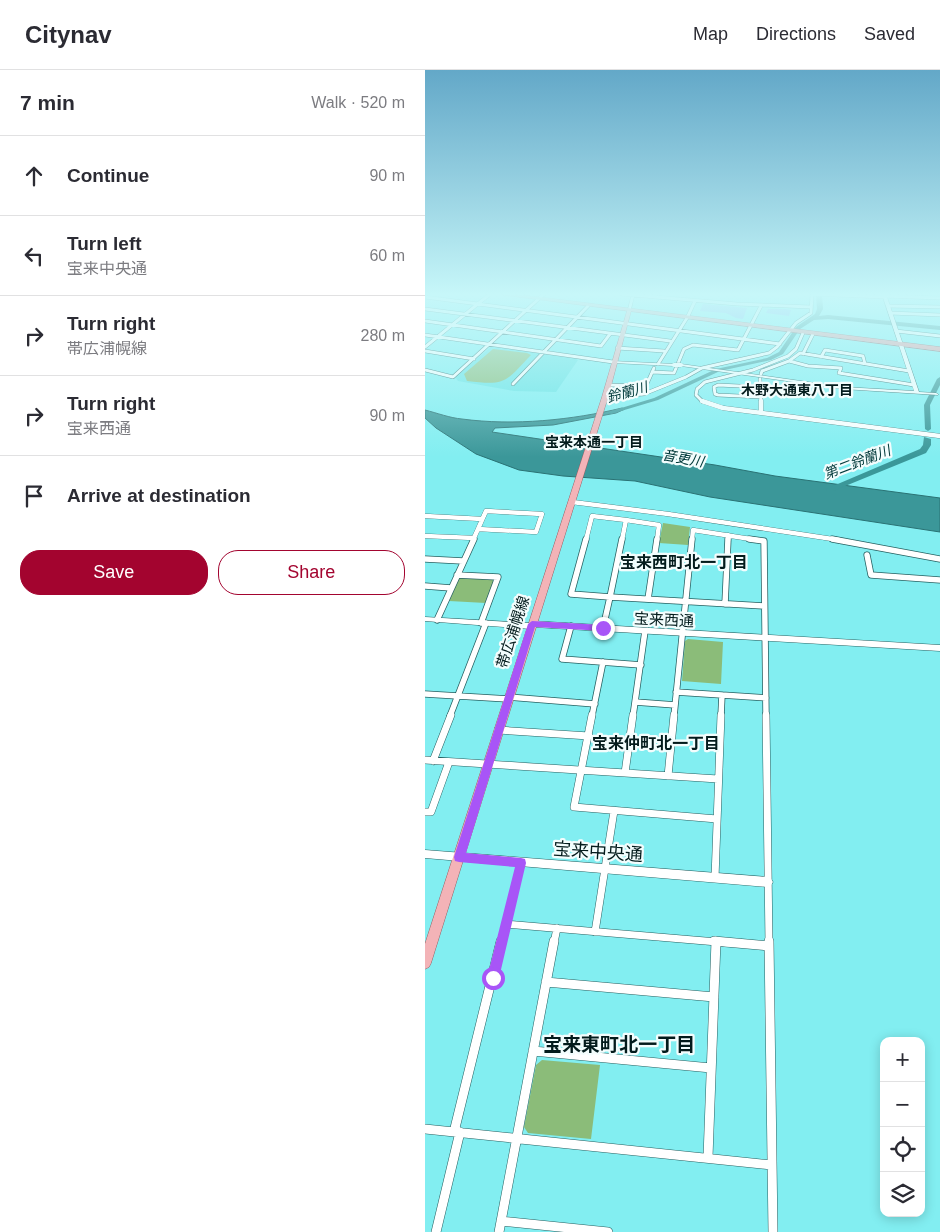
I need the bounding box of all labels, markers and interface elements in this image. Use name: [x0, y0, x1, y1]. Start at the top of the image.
text: Citynav: [25, 21, 112, 48]
text: Map: [693, 24, 728, 44]
text: Directions: [756, 24, 836, 44]
text: Saved: [864, 24, 915, 44]
text: 7 min: [20, 91, 75, 114]
text: Walk · 520 m: [311, 94, 405, 111]
icon: ahead: [20, 162, 48, 190]
text: Continue: [67, 165, 149, 186]
text: 90 m: [369, 167, 405, 184]
text: Turn left: [67, 233, 142, 254]
icon: left: [20, 242, 48, 270]
text: 60 m: [369, 247, 405, 264]
text: 宝来中央通: [67, 260, 147, 277]
text: Turn right: [67, 313, 155, 334]
icon: right: [20, 322, 48, 350]
text: 280 m: [361, 327, 405, 344]
text: 帯広浦幌線: [67, 340, 147, 357]
water label: 鈴蘭川: [605, 378, 651, 405]
district label: 木野大通東八丁目: [741, 382, 853, 398]
text: Turn right: [67, 393, 155, 414]
icon: right: [20, 402, 48, 430]
text: 90 m: [369, 407, 405, 424]
text: 宝来西通: [67, 420, 131, 437]
district label: 宝来本通一丁目: [545, 434, 643, 450]
water label: 第二鈴蘭川: [821, 441, 894, 482]
water label: 音更川: [661, 446, 707, 470]
icon: arrive: [20, 482, 48, 510]
text: Arrive at destination: [67, 485, 251, 506]
button: Save: [20, 550, 208, 595]
button: Share: [218, 550, 405, 595]
district label: 宝来西町北一丁目: [620, 554, 748, 571]
street label: 帯広浦幌線: [493, 594, 532, 670]
street label: 宝来西通: [634, 609, 694, 630]
route end: [592, 617, 615, 640]
district label: 宝来仲町北一丁目: [592, 734, 720, 752]
street label: 宝来中央通: [552, 839, 644, 865]
route start: [482, 967, 505, 990]
district label: 宝来東町北一丁目: [543, 1034, 695, 1055]
map controls: [880, 1037, 925, 1217]
button: +: [880, 1037, 925, 1082]
button: −: [880, 1082, 925, 1127]
button: locate: [880, 1127, 925, 1172]
button: layers: [880, 1172, 925, 1217]

